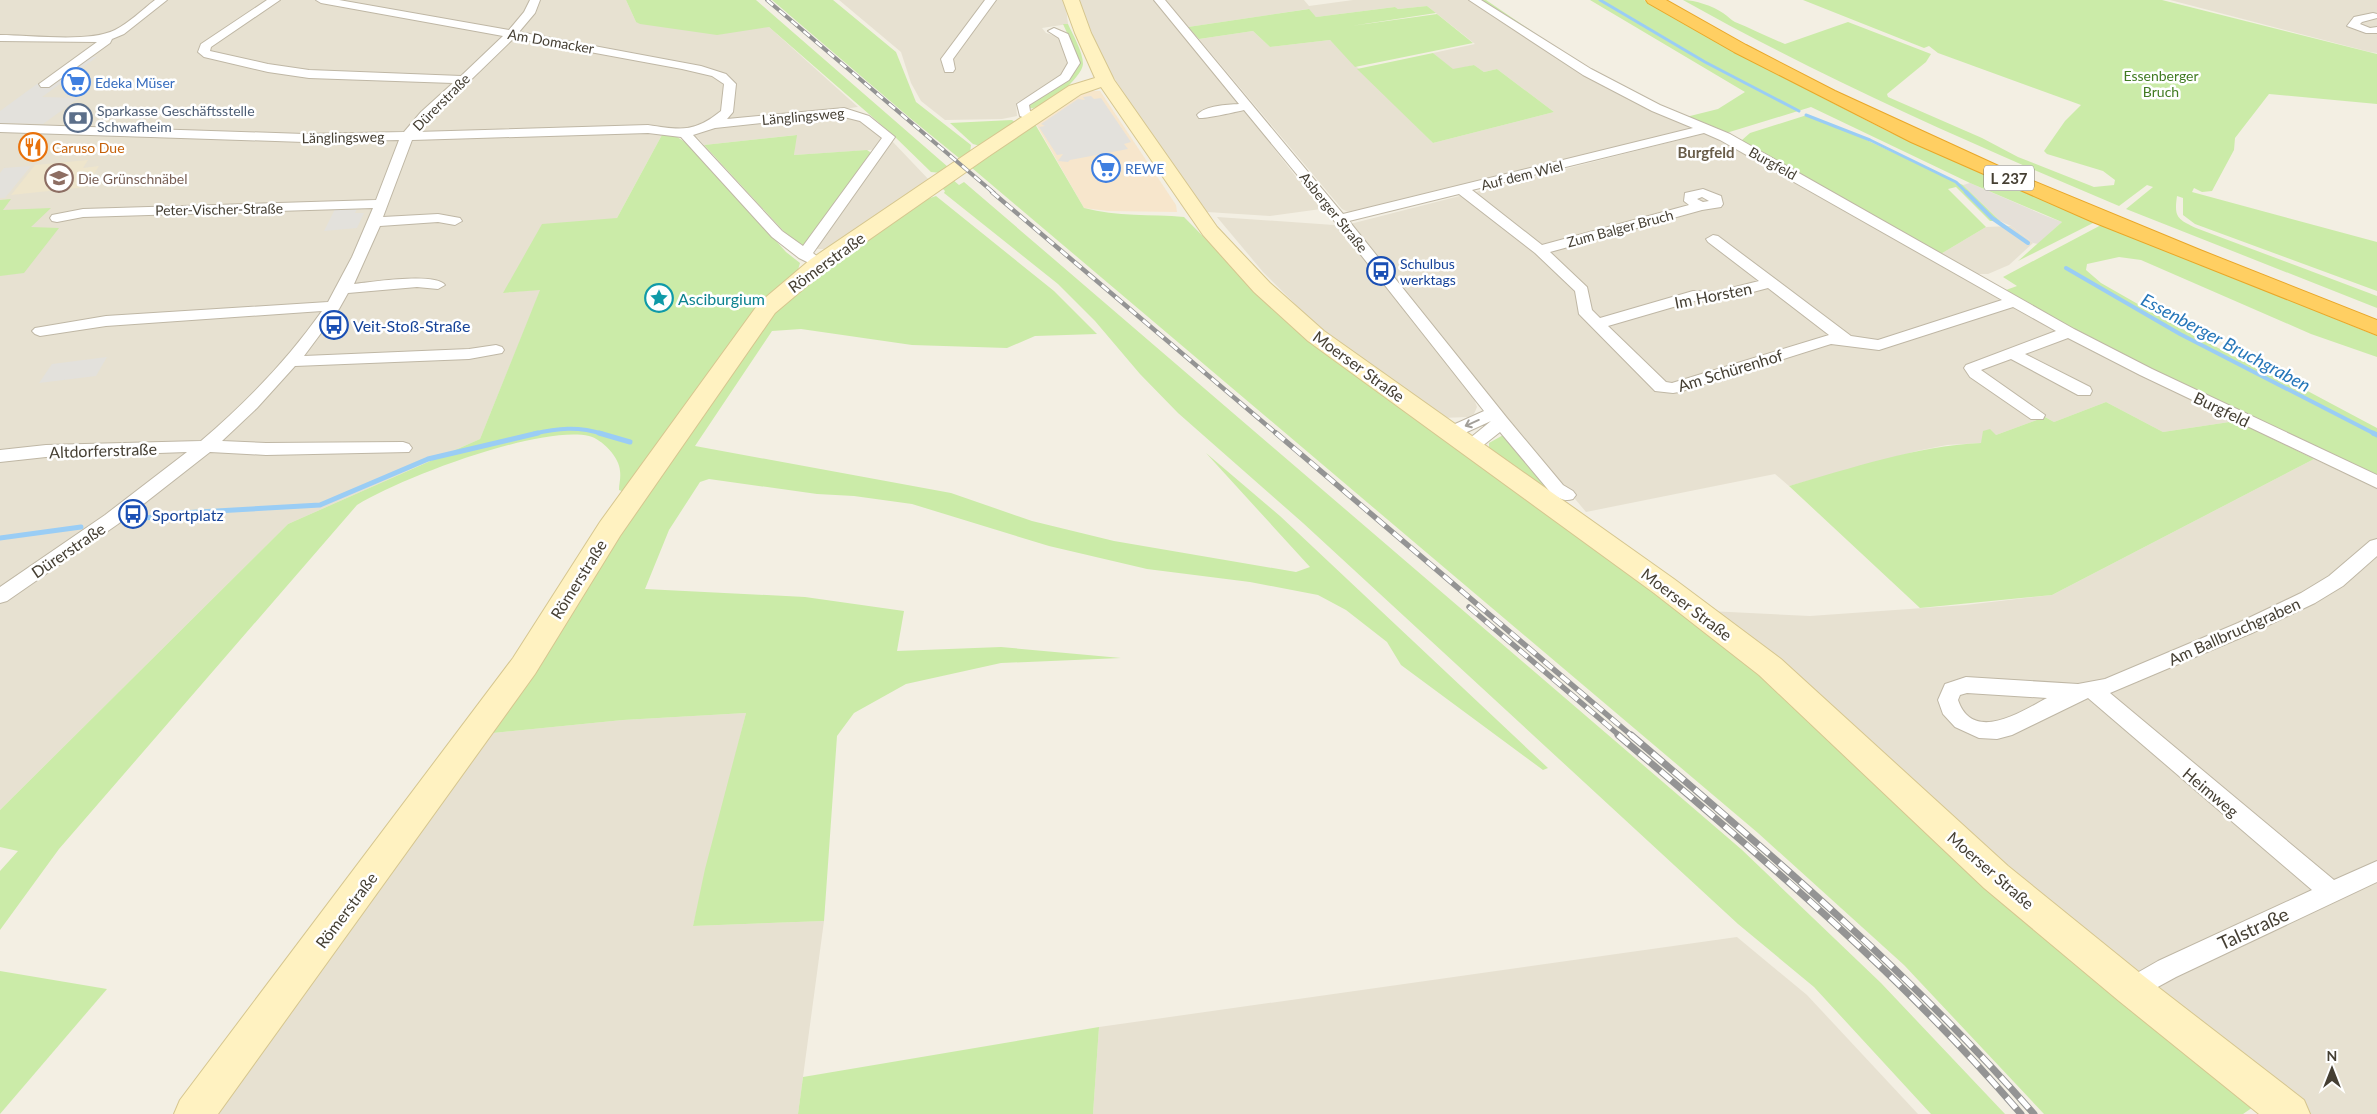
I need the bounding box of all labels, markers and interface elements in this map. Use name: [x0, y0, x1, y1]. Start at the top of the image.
street label: Am Domacker: [506, 25, 596, 57]
supermarket icon: Edeka Müser: [61, 67, 91, 97]
park label: Essenberger Bruch: [2123, 67, 2199, 100]
street label: Dürerstraße: [409, 70, 473, 134]
place label: Edeka Müser: [95, 74, 175, 91]
place label: Sparkasse Geschäftsstelle Schwafheim: [97, 102, 255, 135]
bank icon: Sparkasse Geschäftsstelle Schwafheim: [63, 103, 93, 133]
street label: Länglingsweg: [761, 104, 845, 128]
street label: Länglingsweg: [302, 128, 384, 146]
restaurant icon: Caruso Due: [18, 132, 48, 162]
place label: Caruso Due: [52, 139, 125, 156]
district label: Burgfeld: [1677, 143, 1735, 161]
street label: Burgfeld: [1746, 143, 1800, 183]
supermarket icon: REWE: [1091, 153, 1121, 183]
street label: Auf dem Wiel: [1479, 157, 1565, 193]
place label: REWE: [1125, 160, 1164, 177]
school or university icon: Die Grünschnäbel: [44, 163, 74, 193]
road number: L 237: [1984, 166, 2034, 190]
street label: Asberger Straße: [1296, 168, 1372, 256]
place label: Die Grünschnäbel: [78, 170, 188, 187]
street label: Peter-Vischer-Straße: [155, 199, 283, 219]
street label: Zum Balger Bruch: [1565, 206, 1675, 250]
street label: Römerstraße: [784, 228, 868, 296]
place label: Schulbus werktags: [1400, 255, 1456, 288]
bus stop icon: Schulbus werktags: [1366, 256, 1396, 286]
street label: Im Horsten: [1673, 278, 1753, 312]
place icon: Asciburgium: [644, 283, 674, 313]
water label: Essenberger Bruchgraben: [2138, 288, 2314, 396]
place label: Asciburgium: [678, 289, 765, 308]
bus stop icon: Veit-Stoß-Straße: [319, 310, 349, 340]
place label: Veit-Stoß-Straße: [353, 316, 470, 335]
street label: Moerser Straße: [1310, 326, 1408, 406]
street label: Am Schürenhof: [1675, 345, 1785, 395]
street label: Burgfeld: [2191, 387, 2253, 431]
one-way arrow: [1465, 418, 1480, 428]
street label: Altdorferstraße: [49, 439, 157, 461]
bus stop icon: Sportplatz: [118, 499, 148, 529]
place label: Sportplatz: [152, 505, 224, 524]
street label: Dürerstraße: [28, 518, 108, 582]
street label: Römerstraße: [546, 536, 610, 622]
street label: Moerser Straße: [1638, 564, 1736, 644]
street label: Am Ballbruchgraben: [2165, 593, 2303, 669]
street label: Heimweg: [2179, 763, 2243, 821]
street label: Moerser Straße: [1944, 827, 2038, 913]
street label: Römerstraße: [311, 868, 381, 952]
street label: Talstraße: [2214, 902, 2292, 954]
north arrow: [2307, 1044, 2357, 1094]
text: N: [2327, 1047, 2337, 1064]

